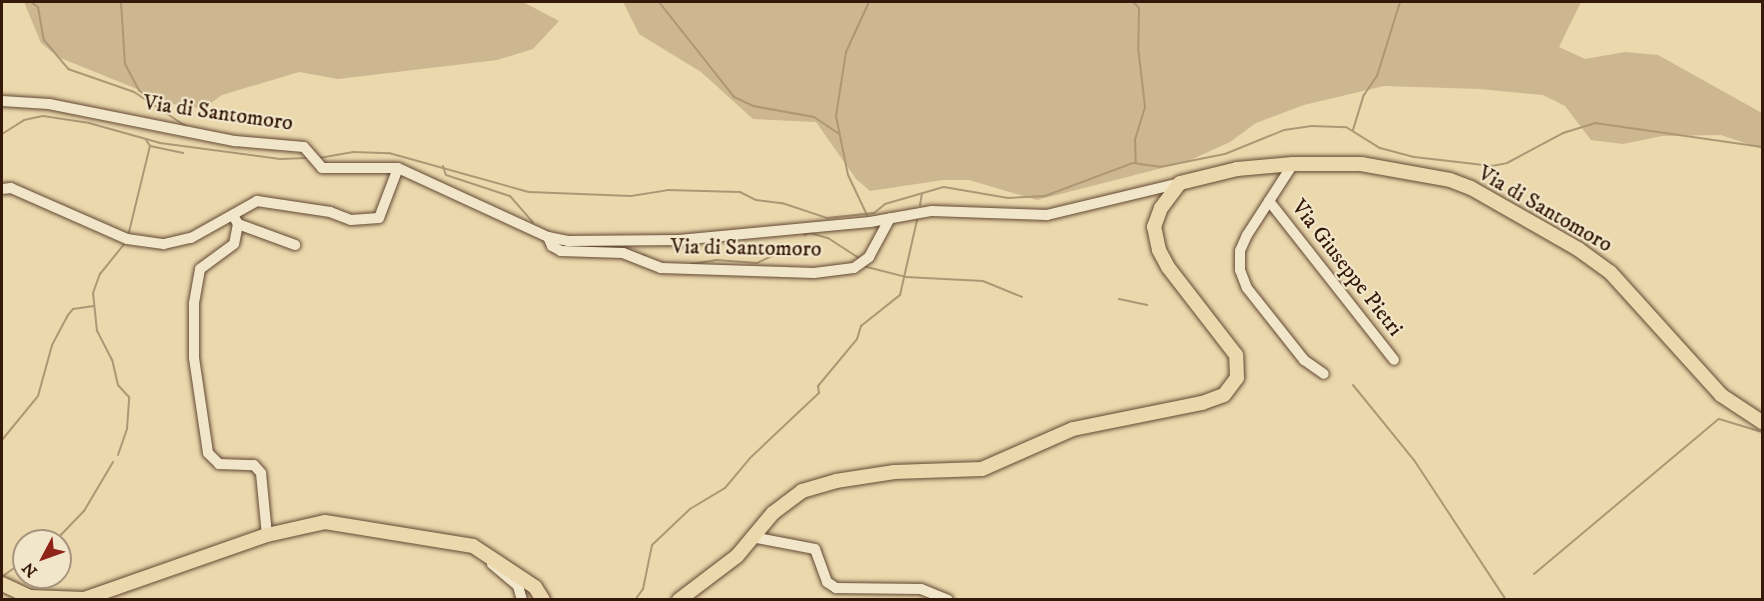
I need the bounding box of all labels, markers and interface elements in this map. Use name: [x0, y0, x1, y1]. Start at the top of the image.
street label: Via di Santomoro: [141, 89, 295, 137]
street label: Via di Santomoro: [1473, 160, 1617, 258]
street label: Via Giuseppe Pietri: [1286, 194, 1408, 342]
street label: Via di Santomoro: [670, 233, 822, 263]
north arrow: [12, 529, 72, 589]
text: N: [18, 558, 42, 581]

